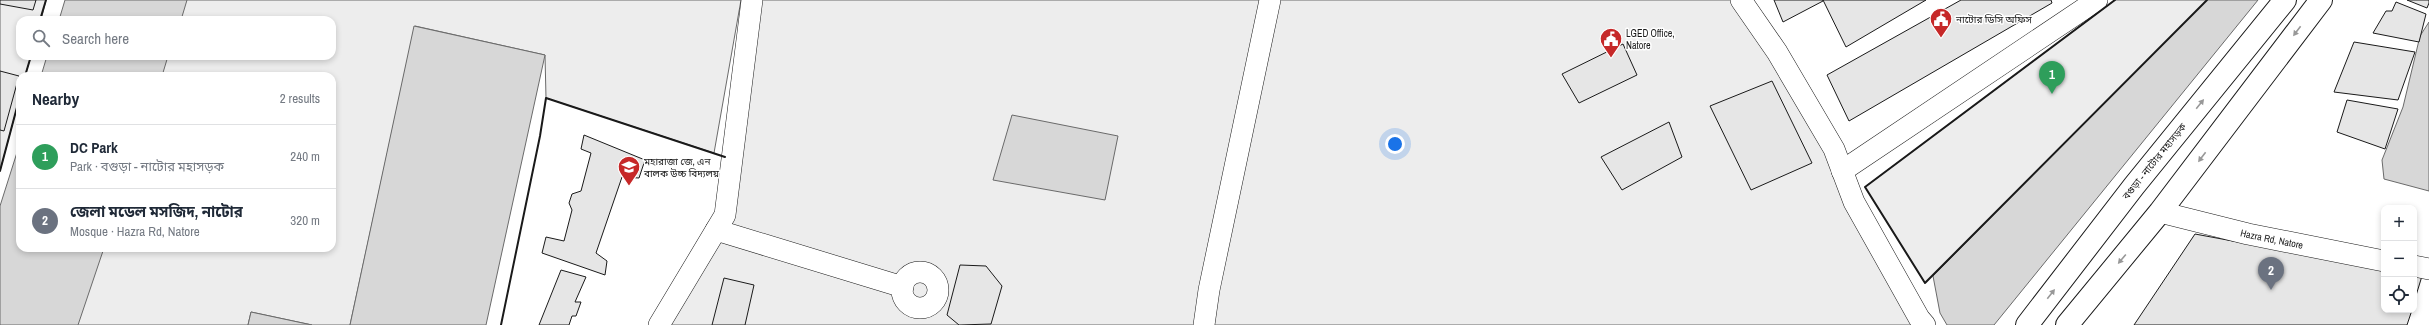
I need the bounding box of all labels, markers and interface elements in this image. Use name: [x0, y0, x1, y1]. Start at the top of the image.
public building icon: নাটোর ডিসি অফিস: [1928, 6, 1954, 39]
place label: নাটোর ডিসি অফিস: [1955, 13, 2033, 26]
search box: [16, 16, 336, 60]
public building icon: LGED Office, Natore: [1598, 26, 1624, 59]
one-way arrow: [2293, 26, 2302, 37]
icon: search: [30, 27, 52, 49]
place label: LGED Office, Natore: [1626, 27, 1675, 52]
text: Search here: [62, 28, 129, 49]
pin: 1: [2039, 61, 2065, 94]
text: Nearby: [32, 87, 79, 110]
text: 2 results: [280, 90, 320, 107]
one-way arrow: [2196, 99, 2205, 109]
street label: বগুড়া - নাটোর মহাসড়ক: [2119, 120, 2190, 203]
your location: [1385, 134, 1405, 154]
text: DC Park: [70, 137, 118, 158]
text: 1: [42, 148, 48, 165]
text: 240 m: [290, 148, 320, 165]
one-way arrow: [2198, 152, 2206, 163]
school or university icon: মহারাজা জে, এন বালক উচ্চ বিদ্যলয়: [616, 154, 642, 187]
place label: মহারাজা জে, এন বালক উচ্চ বিদ্যলয়: [643, 155, 720, 180]
text: Park · বগুড়া - নাটোর মহাসড়ক: [70, 158, 224, 175]
text: জেলা মডেল মসজিদ, নাটোর: [70, 201, 243, 222]
map controls: [2381, 205, 2417, 313]
button: +: [2381, 205, 2417, 241]
text: 2: [42, 212, 48, 229]
text: 320 m: [290, 212, 320, 229]
text: Mosque · Hazra Rd, Natore: [70, 223, 200, 240]
street label: Hazra Rd, Natore: [2239, 226, 2305, 252]
button: −: [2381, 241, 2417, 277]
one-way arrow: [2117, 254, 2126, 265]
pin: 2: [2258, 257, 2284, 290]
button: locate: [2381, 277, 2417, 313]
one-way arrow: [2046, 289, 2055, 300]

